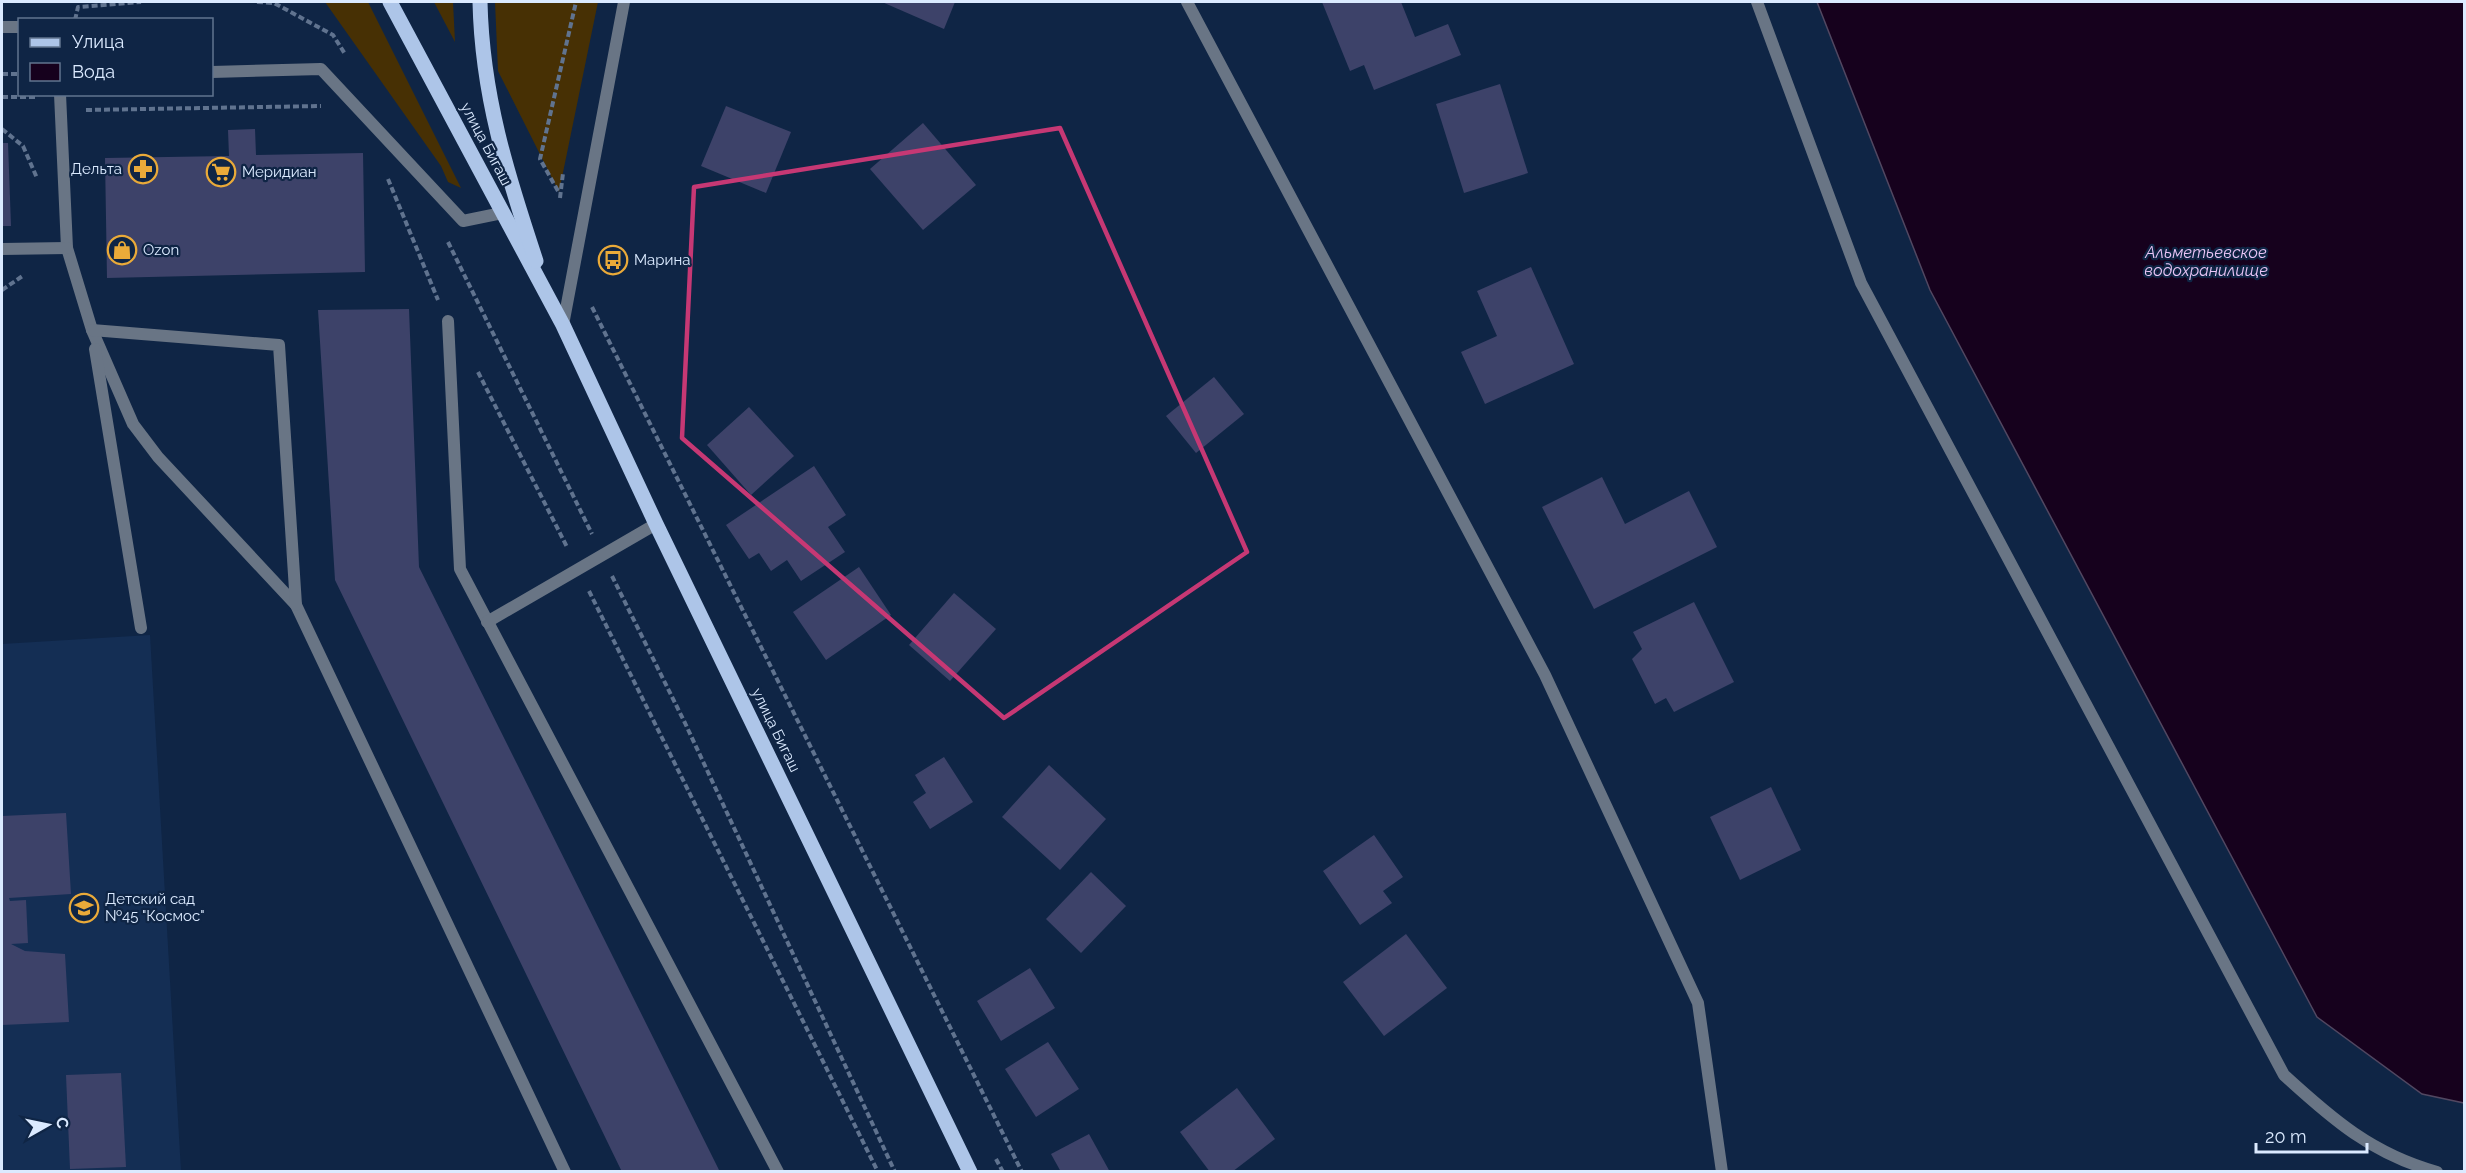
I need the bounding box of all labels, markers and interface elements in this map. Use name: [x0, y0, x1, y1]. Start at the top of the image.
legend: [18, 18, 213, 96]
text: Улица: [72, 31, 124, 52]
text: Вода: [72, 61, 115, 82]
street label: улица Бигаш: [457, 100, 515, 188]
pharmacy icon: Дельта: [127, 153, 159, 185]
supermarket icon: Меридиан: [205, 156, 237, 188]
place label: Дельта: [71, 160, 122, 178]
place label: Меридиан: [242, 163, 317, 181]
shop icon: Ozon: [106, 234, 138, 266]
place label: Ozon: [143, 241, 179, 259]
water label: Альметьевское водохранилище: [2144, 243, 2268, 280]
bus stop icon: Марина: [597, 244, 629, 276]
place label: Марина: [634, 251, 690, 269]
street label: улица Бигаш: [748, 685, 804, 775]
place label: Детский сад №45 "Космос": [105, 890, 205, 925]
school or university icon: Детский сад №45 "Космос": [68, 892, 100, 924]
north arrow: [18, 1095, 78, 1155]
text: С: [52, 1116, 73, 1130]
scale bar: [2256, 1116, 2367, 1154]
text: 20 m: [2265, 1126, 2307, 1147]

